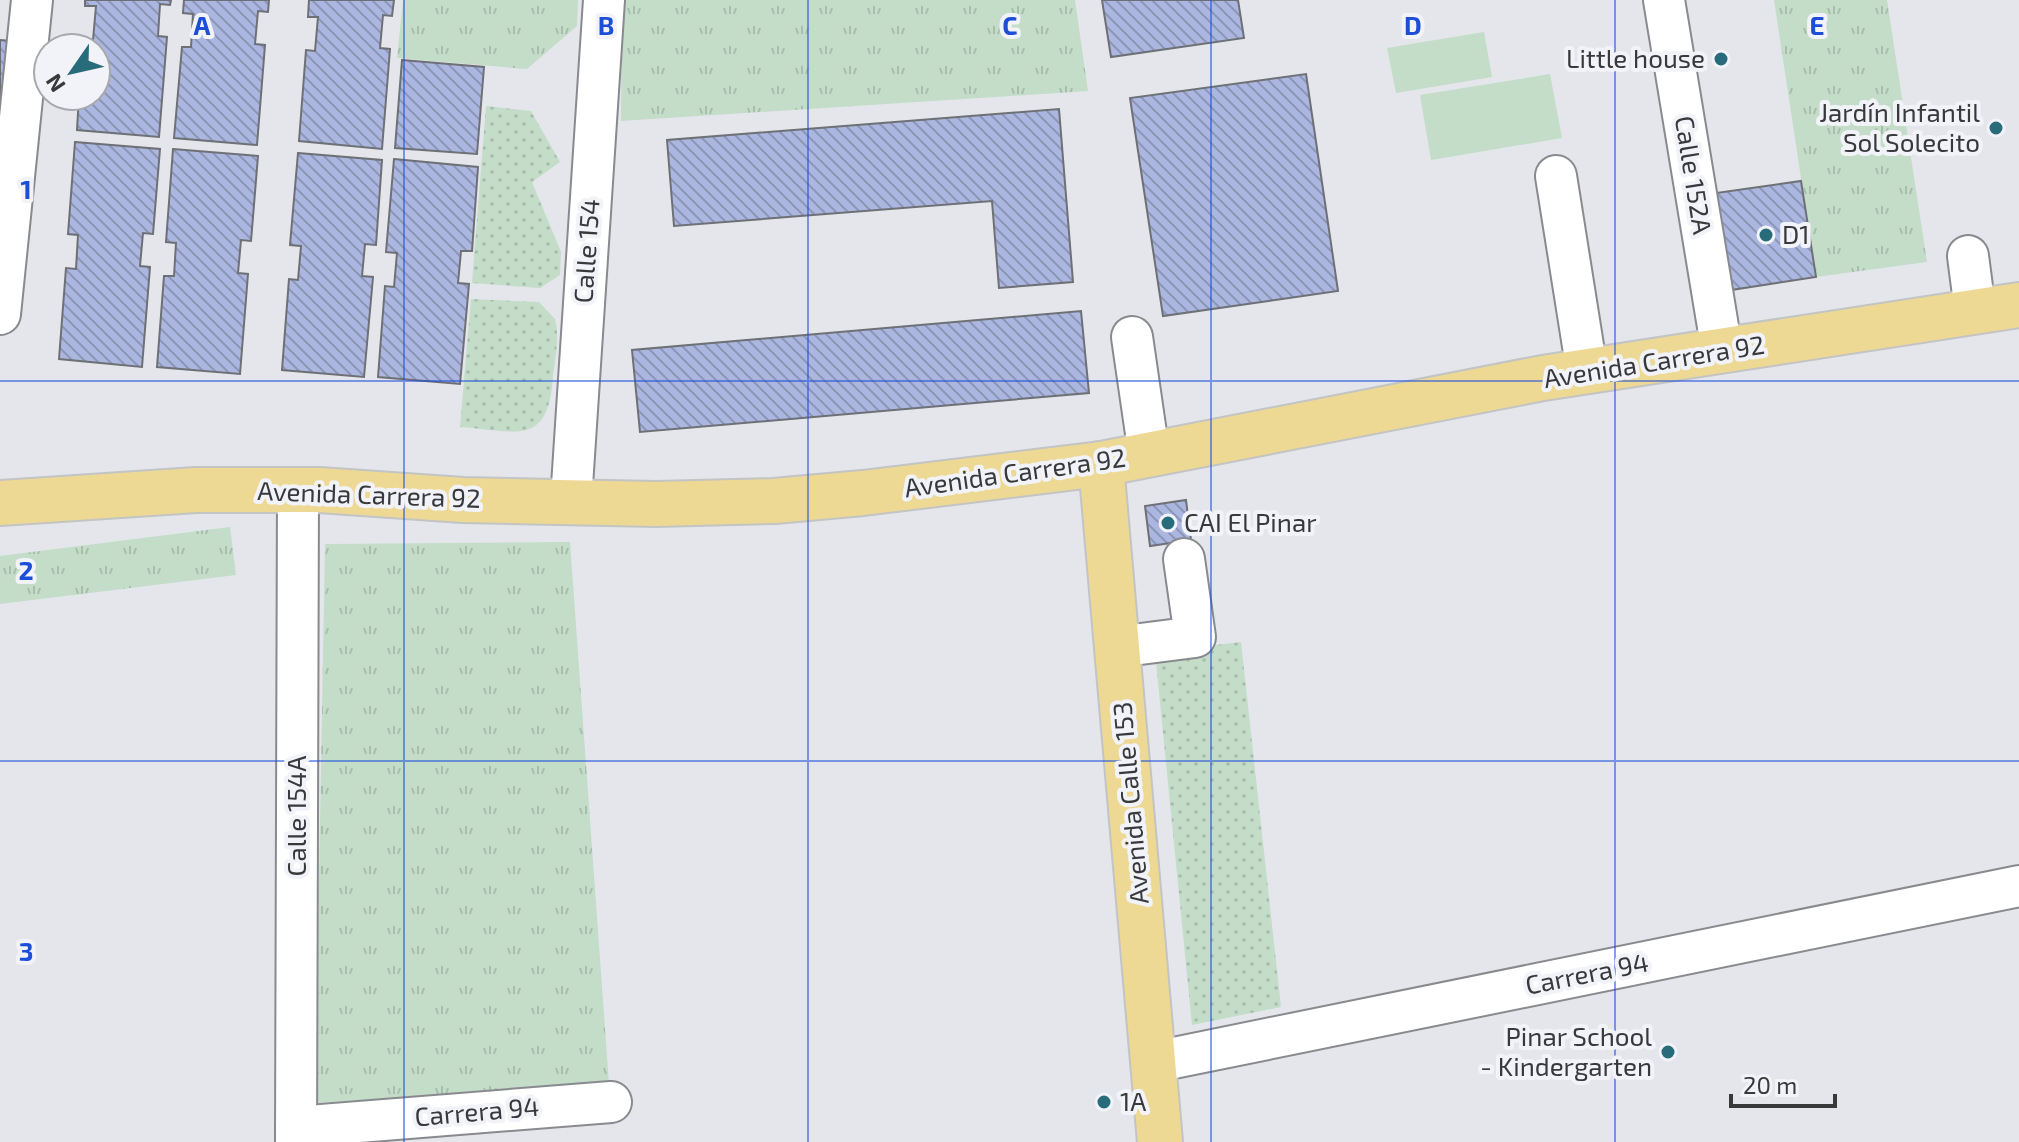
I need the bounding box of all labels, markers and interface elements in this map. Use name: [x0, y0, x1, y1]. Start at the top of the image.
text: A: [194, 9, 211, 40]
text: B: [598, 9, 614, 40]
text: C: [1002, 9, 1018, 40]
text: D: [1404, 9, 1422, 40]
text: E: [1809, 9, 1825, 40]
north arrow: [32, 32, 112, 112]
place label: Little house: [1566, 42, 1705, 73]
marker: Little house: [1712, 50, 1730, 68]
text: N: [39, 70, 70, 98]
place label: Jardín Infantil Sol Solecito: [1819, 96, 1980, 157]
street label: Calle 152A: [1670, 113, 1719, 236]
marker: Jardín Infantil Sol Solecito: [1987, 119, 2005, 137]
text: 1: [20, 173, 32, 204]
street label: Calle 154: [566, 198, 605, 304]
place label: D1: [1782, 218, 1810, 249]
marker: D1: [1757, 226, 1775, 244]
street label: Avenida Carrera 92: [1541, 328, 1766, 393]
street label: Avenida Carrera 92: [902, 441, 1128, 502]
street label: Avenida Carrera 92: [257, 474, 481, 513]
place label: CAI El Pinar: [1184, 506, 1317, 537]
marker: CAI El Pinar: [1159, 514, 1177, 532]
text: 2: [18, 554, 34, 585]
street label: Avenida Calle 153: [1105, 701, 1154, 906]
street label: Calle 154A: [280, 756, 311, 876]
text: 3: [19, 935, 33, 966]
street label: Carrera 94: [1522, 945, 1651, 1000]
place label: Pinar School - Kindergarten: [1480, 1020, 1652, 1081]
marker: Pinar School - Kindergarten: [1659, 1043, 1677, 1061]
scale bar: [1731, 1058, 1835, 1108]
text: 20 m: [1743, 1070, 1797, 1099]
place label: 1A: [1120, 1085, 1147, 1116]
street label: Carrera 94: [413, 1090, 540, 1131]
marker: 1A: [1095, 1093, 1113, 1111]

